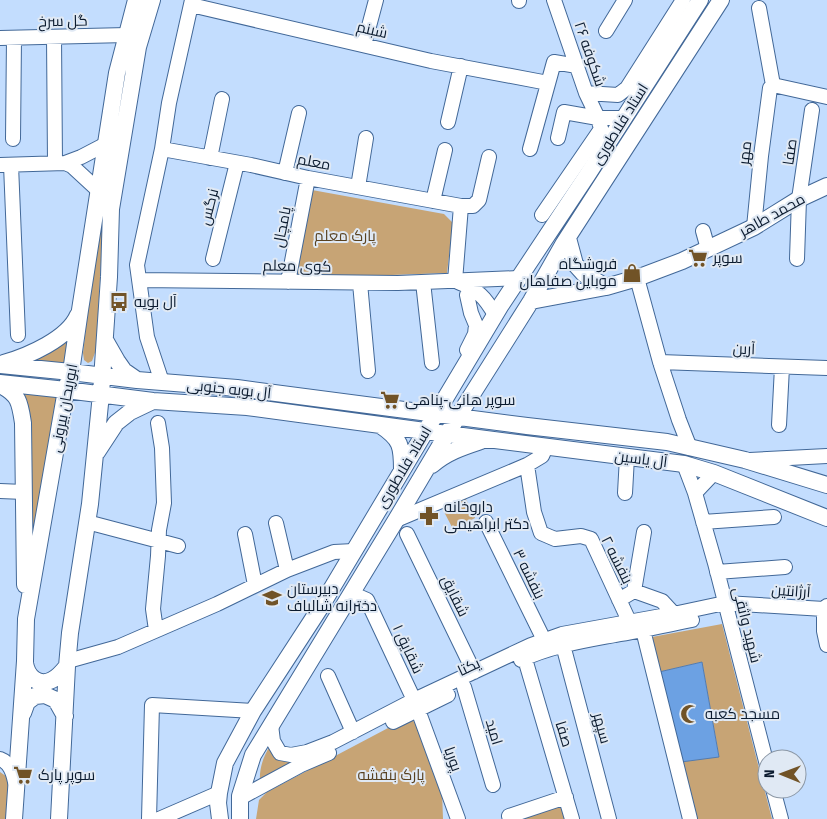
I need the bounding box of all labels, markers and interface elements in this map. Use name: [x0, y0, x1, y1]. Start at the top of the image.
street label: گل سرخ: [38, 12, 88, 32]
street label: شبنم: [355, 18, 389, 43]
street label: شکوفه ۲۶: [571, 19, 609, 89]
street label: استاد فلاطوری: [588, 80, 653, 168]
street label: صفا: [779, 138, 801, 166]
street label: مهر: [734, 140, 756, 167]
street label: معلم: [296, 150, 332, 175]
street label: نرگس: [196, 187, 223, 228]
street label: محمد طاهر: [735, 190, 808, 241]
street label: پامچال: [269, 205, 296, 249]
park label: پارک معلم: [314, 227, 376, 246]
supermarket icon: سوپر: [687, 247, 709, 269]
place label: سوپر: [712, 249, 743, 268]
place label: فروشگاه موبایل صفاهان: [520, 255, 617, 291]
street label: کوی معلم: [262, 256, 331, 277]
shop icon: فروشگاه موبایل صفاهان: [621, 262, 643, 284]
bus stop icon: آل بویه: [108, 291, 130, 313]
place label: آل بویه: [134, 293, 177, 311]
street label: آرین: [732, 340, 756, 359]
street label: ابوریحان بیرونی: [47, 362, 82, 454]
street label: آل بویه جنوبی: [186, 376, 272, 403]
supermarket icon: سوپر هانی-پناهی: [379, 389, 401, 411]
place label: سوپر هانی-پناهی: [405, 391, 515, 410]
street label: استاد فلاطوری: [372, 423, 436, 512]
street label: آل یاسین: [613, 447, 669, 472]
place label: داروخانه دکتر ابراهیمی: [444, 498, 529, 534]
pharmacy icon: داروخانه دکتر ابراهیمی: [418, 505, 440, 527]
street label: بنفشه ۲: [597, 533, 637, 587]
street label: بنفشه ۳: [509, 546, 549, 602]
street label: شقایق: [436, 572, 473, 620]
place label: دبیرستان دخترانه شالباف: [287, 580, 377, 615]
street label: آرژانتین: [771, 581, 811, 602]
street label: شهید واثقی: [728, 585, 765, 665]
school or university icon: دبیرستان دخترانه شالباف: [261, 587, 283, 609]
street label: شقایق ۱: [388, 622, 427, 677]
street label: یکتا: [455, 654, 483, 680]
mosque icon: مسجد کعبه: [679, 703, 701, 725]
place label: مسجد کعبه: [705, 705, 780, 723]
street label: سپهر: [588, 710, 615, 746]
street label: امید: [482, 717, 506, 747]
street label: صفا: [552, 719, 576, 749]
street label: پوریا: [439, 744, 466, 774]
north arrow: [757, 749, 807, 799]
supermarket icon: سوپر پارک: [12, 764, 34, 786]
place label: سوپر پارک: [38, 766, 95, 785]
park label: پارک بنفشه: [357, 766, 425, 785]
text: N: [761, 769, 778, 778]

